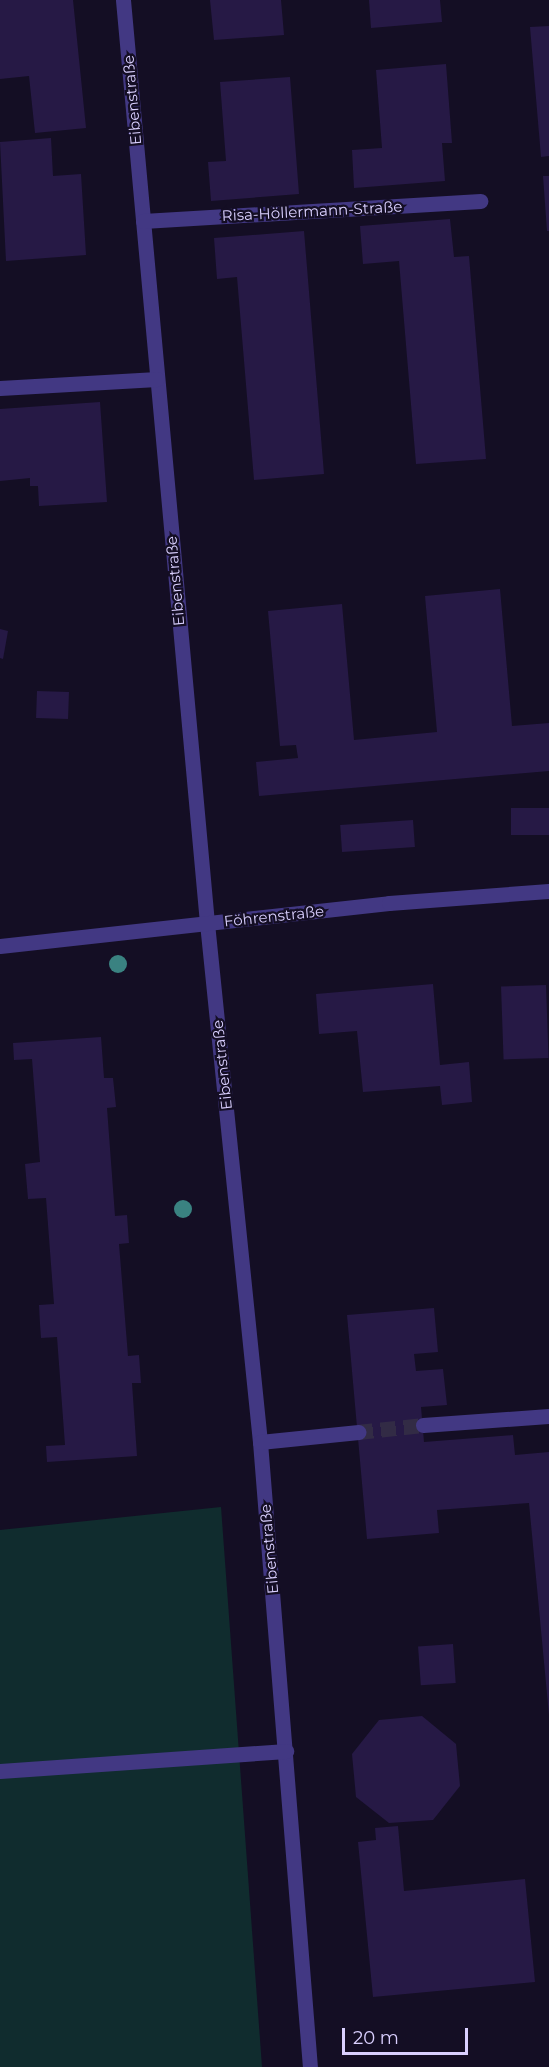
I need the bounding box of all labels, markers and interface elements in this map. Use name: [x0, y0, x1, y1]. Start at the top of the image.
street label: Eibenstraße: [119, 54, 145, 146]
street label: Risa-Höllermann-Straße: [221, 197, 403, 225]
street label: Eibenstraße: [162, 535, 188, 627]
street label: Föhrenstraße: [223, 902, 325, 930]
street label: Eibenstraße: [208, 1019, 236, 1111]
street label: Eibenstraße: [256, 1503, 282, 1595]
scale bar: [345, 2016, 471, 2054]
text: 20 m: [353, 2027, 399, 2049]

